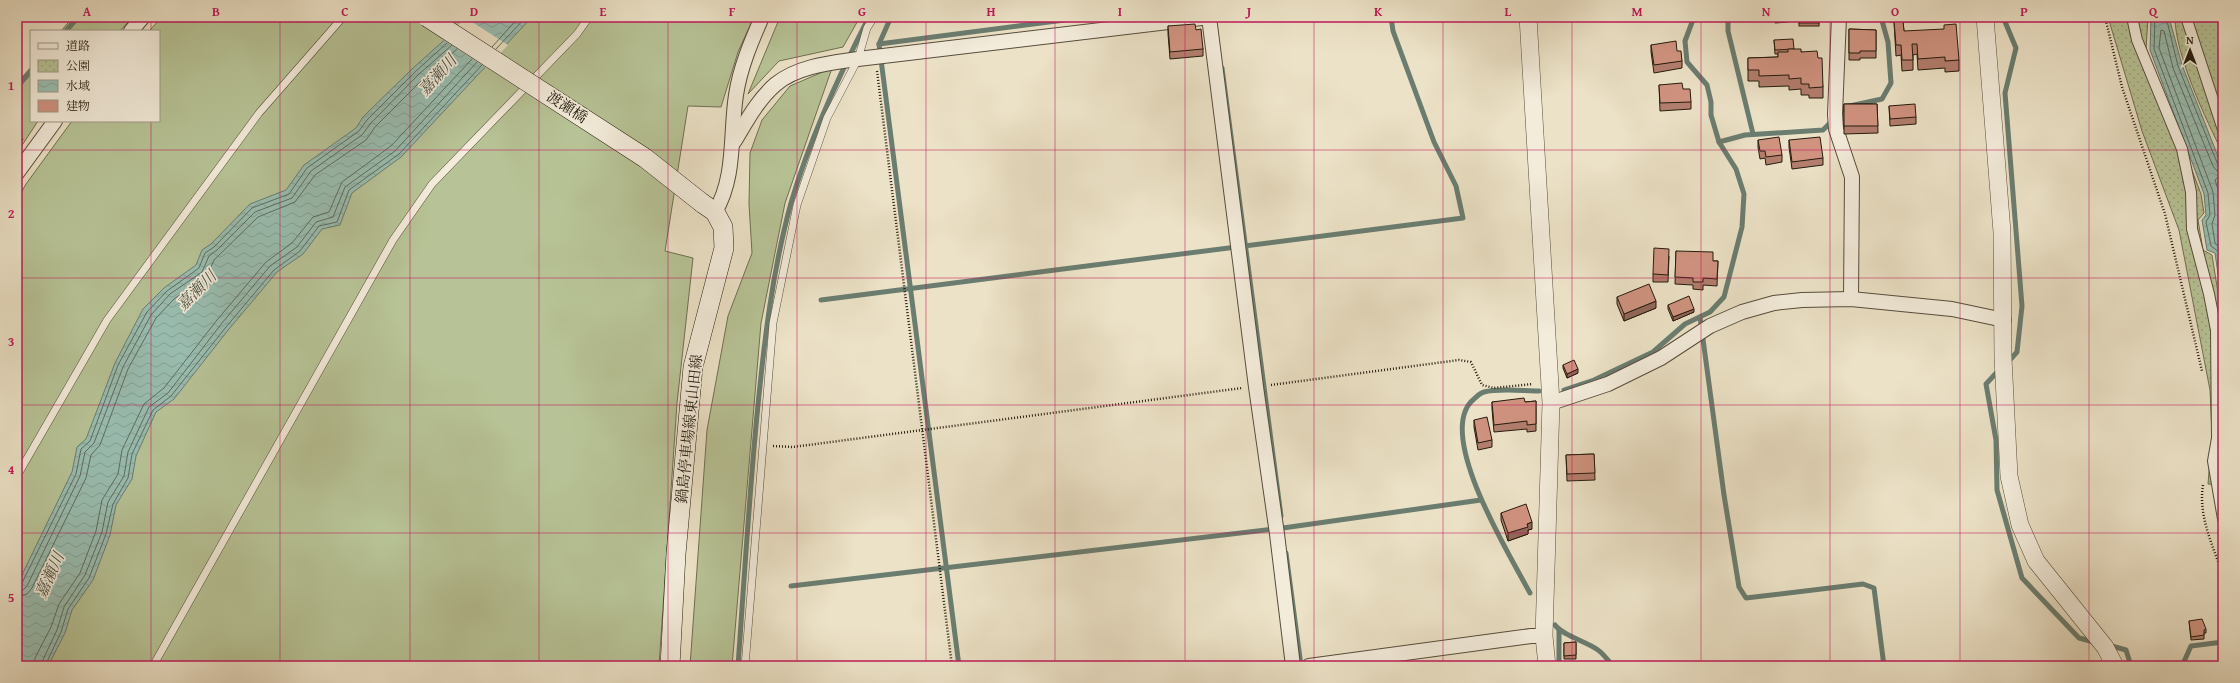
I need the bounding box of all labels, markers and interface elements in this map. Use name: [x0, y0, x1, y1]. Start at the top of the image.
text: A: [83, 2, 92, 21]
text: B: [212, 2, 220, 21]
text: C: [341, 2, 349, 21]
text: D: [470, 2, 478, 21]
text: E: [600, 2, 607, 21]
text: F: [729, 2, 736, 21]
text: G: [858, 2, 866, 21]
text: H: [986, 2, 996, 21]
text: I: [1118, 2, 1122, 21]
text: J: [1245, 2, 1252, 21]
text: K: [1374, 2, 1383, 21]
text: L: [1505, 2, 1512, 21]
text: M: [1631, 2, 1643, 21]
text: N: [1762, 2, 1771, 21]
text: O: [1891, 2, 1899, 21]
text: P: [2020, 2, 2028, 21]
text: Q: [2149, 2, 2159, 21]
legend: [30, 30, 160, 122]
north arrow: [2170, 30, 2210, 70]
text: N: [2186, 32, 2194, 48]
text: 道路: [66, 37, 90, 54]
water label: 嘉瀬川: [412, 48, 463, 101]
text: 公園: [66, 57, 90, 74]
text: 1: [8, 76, 14, 95]
text: 水域: [66, 77, 90, 94]
street label: 渡瀬橋: [543, 86, 592, 128]
text: 建物: [66, 97, 90, 114]
text: 2: [8, 204, 15, 223]
water label: 嘉瀬川: [171, 263, 223, 315]
text: 3: [8, 332, 14, 351]
street label: 鍋島停車場線東山田線: [670, 353, 707, 505]
text: 4: [8, 460, 15, 479]
water label: 嘉瀬川: [28, 546, 71, 602]
text: 5: [8, 588, 15, 607]

